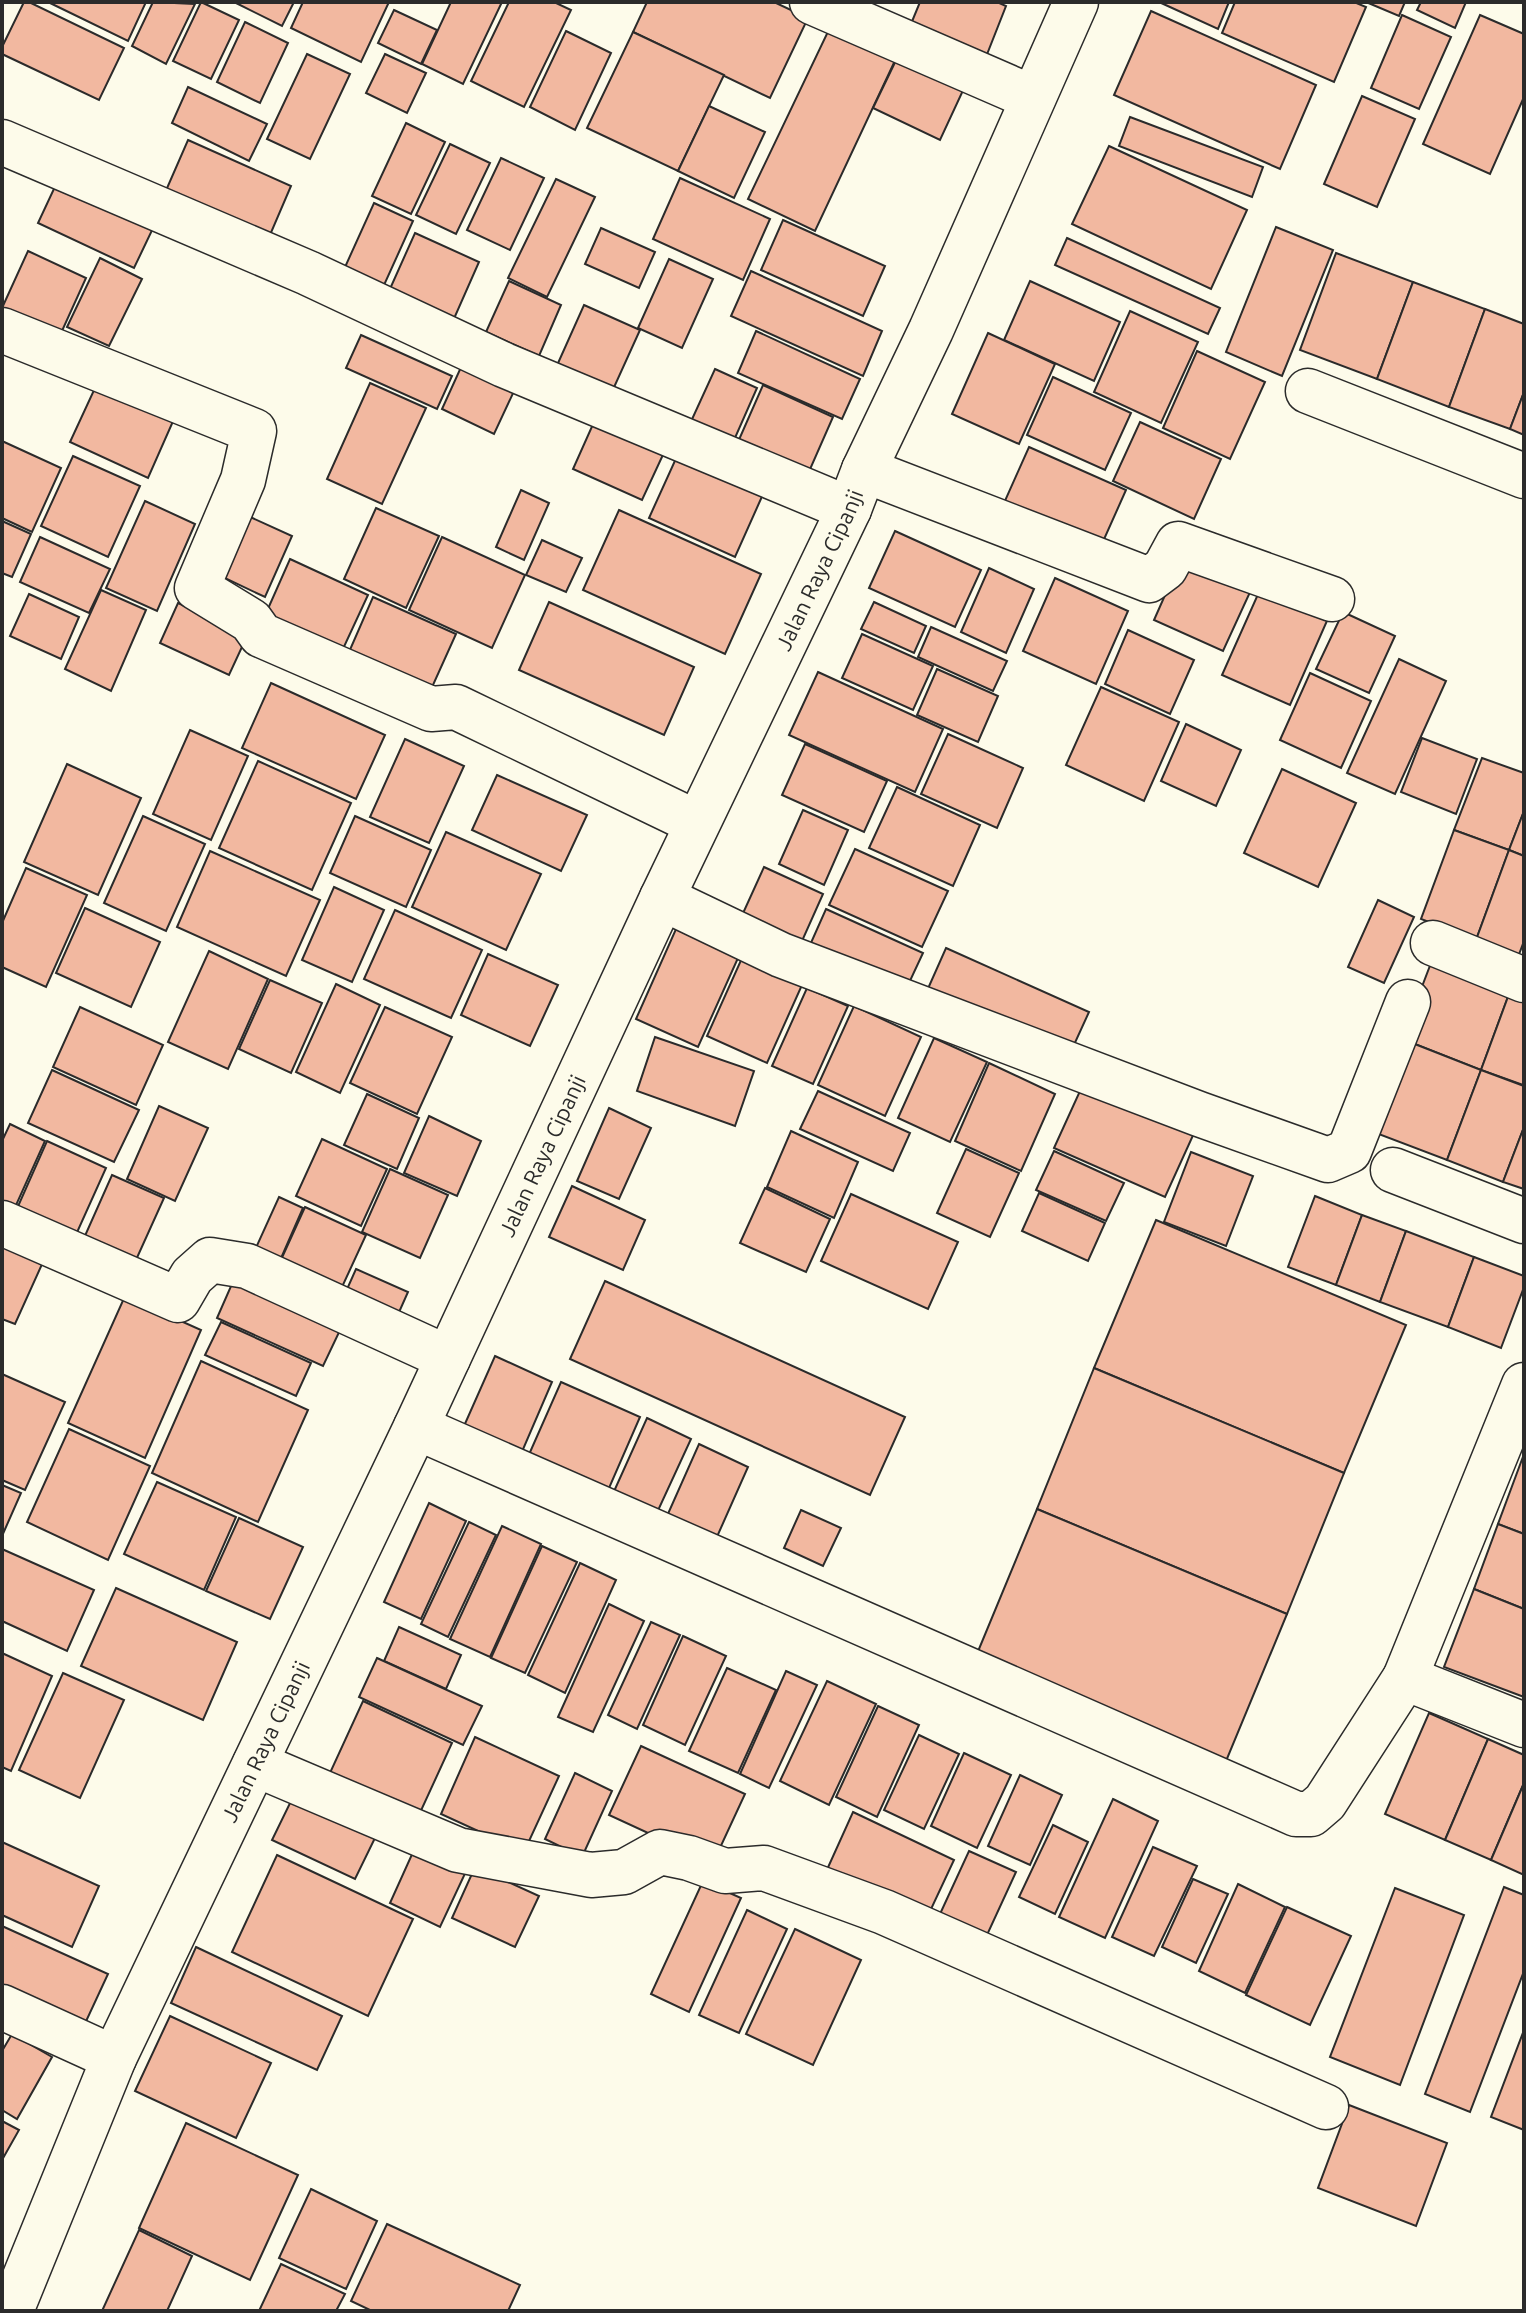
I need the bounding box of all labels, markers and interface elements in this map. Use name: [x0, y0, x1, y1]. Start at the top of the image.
street label: Jalan Raya Cipanji: [770, 486, 867, 654]
street label: Jalan Raya Cipanji: [493, 1071, 590, 1240]
street label: Jalan Raya Cipanji: [216, 1657, 314, 1826]

